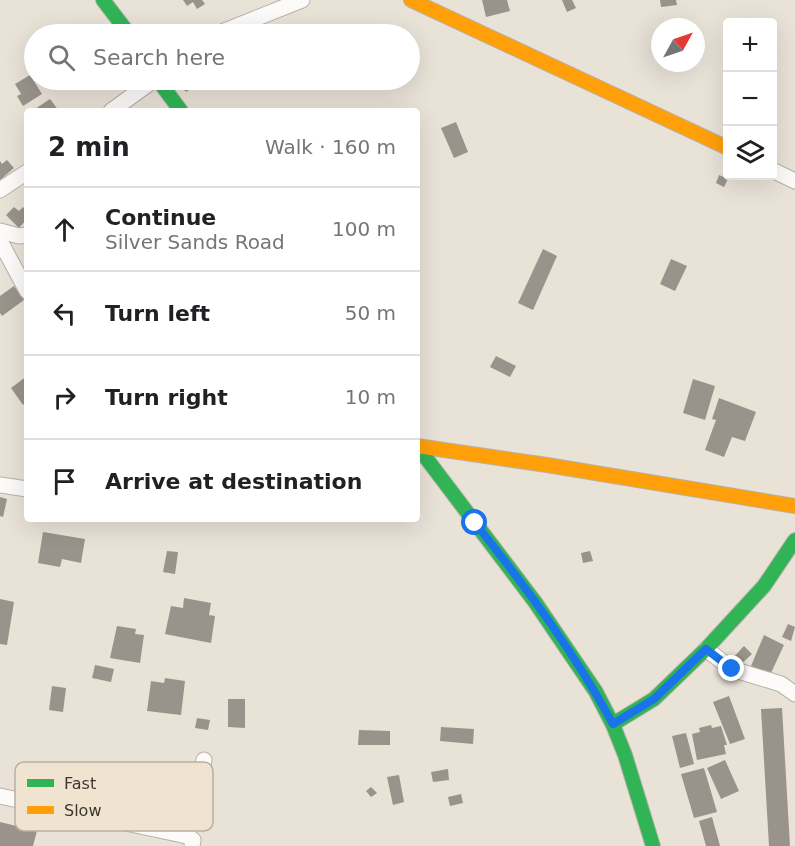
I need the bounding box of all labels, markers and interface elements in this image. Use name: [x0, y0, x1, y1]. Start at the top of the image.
north arrow: [651, 18, 705, 72]
map controls: [723, 18, 777, 180]
button: +: [723, 18, 777, 72]
search box: [24, 24, 420, 90]
icon: search: [45, 41, 78, 74]
text: Search here: [93, 45, 225, 70]
button: −: [723, 72, 777, 126]
button: layers: [723, 126, 777, 180]
text: 2 min: [48, 132, 130, 162]
text: Walk · 160 m: [265, 135, 396, 159]
text: Continue: [105, 205, 216, 230]
icon: ahead: [48, 213, 81, 246]
text: 100 m: [332, 217, 396, 241]
text: Silver Sands Road: [105, 230, 285, 254]
icon: left: [48, 297, 81, 330]
text: Turn left: [105, 301, 210, 326]
text: 50 m: [345, 301, 396, 325]
icon: right: [48, 381, 81, 414]
text: Turn right: [105, 385, 228, 410]
text: 10 m: [345, 385, 396, 409]
icon: arrive: [48, 465, 81, 498]
text: Arrive at destination: [105, 469, 362, 494]
route start: [461, 509, 487, 535]
route end: [718, 655, 744, 681]
legend: [15, 762, 213, 831]
text: Fast: [64, 774, 96, 793]
text: Slow: [64, 801, 101, 820]

